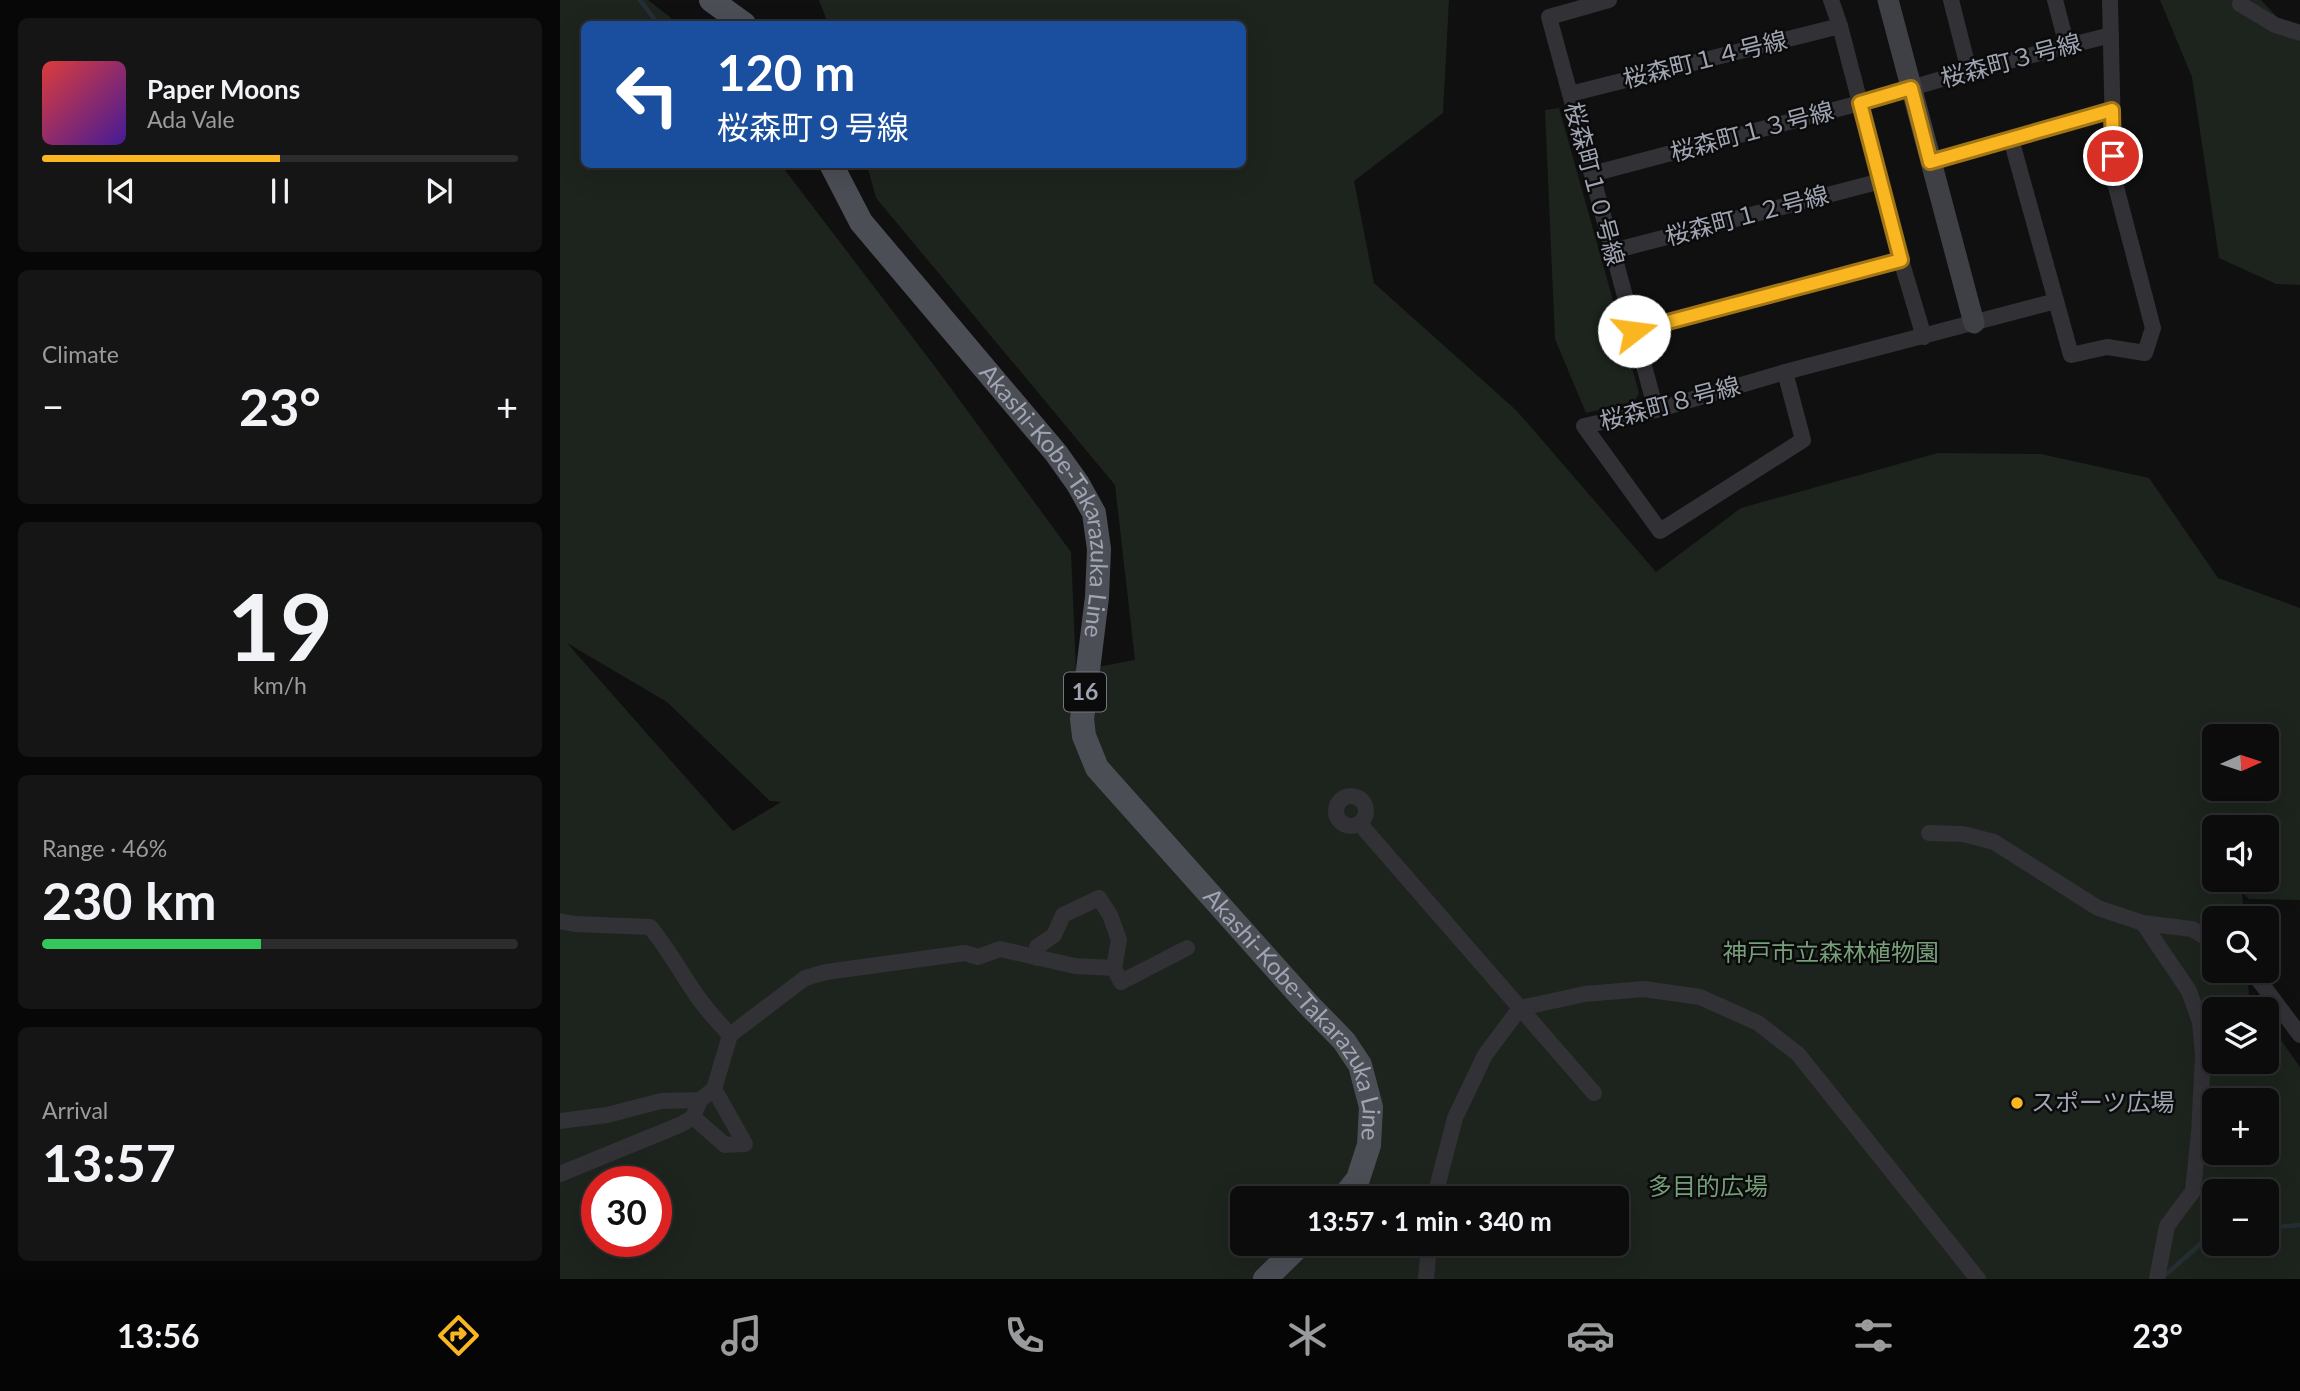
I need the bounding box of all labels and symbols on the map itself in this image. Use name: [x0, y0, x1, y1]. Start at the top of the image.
street label: 桜森町１４号線: [1620, 24, 1790, 93]
street label: 桜森町３号線: [1937, 27, 2084, 92]
street label: 桜森町１３号線: [1667, 95, 1837, 166]
street label: 桜森町１０号線: [1560, 99, 1631, 269]
pin: [2083, 126, 2143, 186]
street label: 桜森町１２号線: [1662, 179, 1832, 250]
position arrow: [1597, 294, 1671, 368]
street label: Akashi-Kobe-Takarazuka Line: [974, 357, 1115, 639]
street label: 桜森町８号線: [1596, 370, 1743, 435]
road number: 16: [1064, 672, 1106, 712]
north arrow: [2202, 724, 2278, 802]
street label: Akashi-Kobe-Takarazuka Line: [1198, 881, 1387, 1142]
park label: 神戸市立森林植物園: [1723, 937, 1939, 966]
place label: スポーツ広場: [2031, 1087, 2175, 1116]
marker: スポーツ広場: [2009, 1095, 2025, 1111]
speed limit sign: 30: [581, 1166, 672, 1257]
park label: 多目的広場: [1648, 1171, 1768, 1200]

